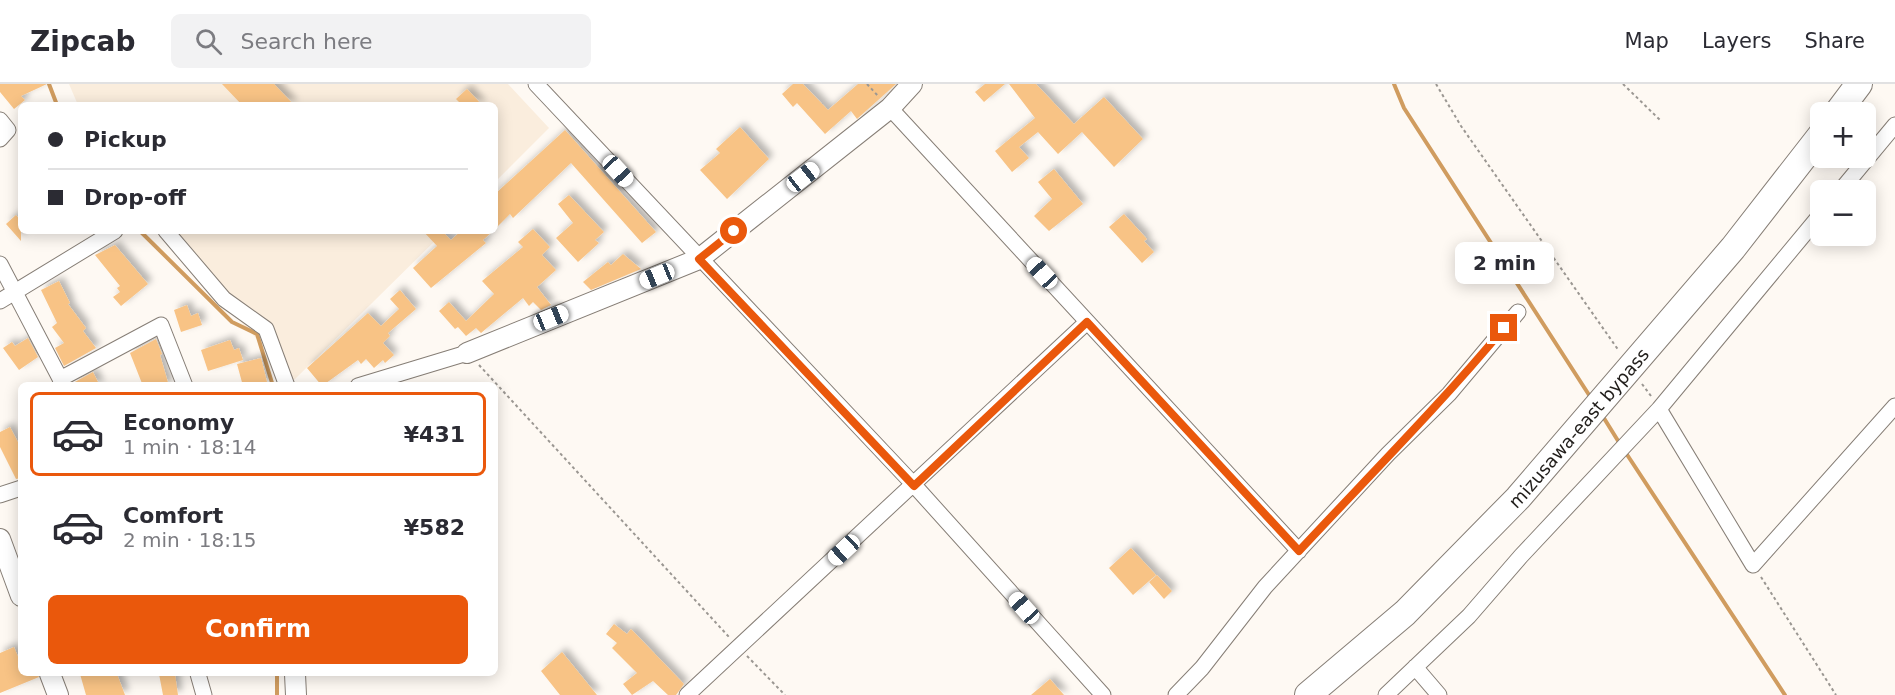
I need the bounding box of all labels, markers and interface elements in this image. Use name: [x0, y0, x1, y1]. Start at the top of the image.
search box: [171, 14, 591, 68]
text: Zipcab: [30, 25, 135, 58]
icon: search: [192, 25, 225, 58]
text: Search here: [240, 29, 373, 54]
text: Map: [1625, 29, 1669, 53]
text: Layers: [1702, 29, 1771, 53]
text: Share: [1804, 29, 1865, 53]
map controls: [1810, 102, 1876, 246]
button: +: [1810, 102, 1876, 168]
text: Pickup: [84, 127, 167, 152]
car: [599, 152, 637, 190]
car: [783, 159, 823, 195]
button: −: [1810, 180, 1876, 246]
text: Drop-off: [84, 185, 186, 210]
route start: [720, 217, 747, 244]
callout: 2 min: [1454, 241, 1553, 283]
text: 2 min: [1473, 251, 1536, 275]
car: [1023, 254, 1061, 292]
car: [637, 261, 677, 291]
car: [531, 303, 571, 333]
route end: [1490, 314, 1517, 341]
street label: mizusawa-east bypass: [1504, 344, 1653, 512]
icon: car: [51, 407, 105, 461]
text: Economy: [123, 410, 234, 435]
text: ¥431: [404, 422, 465, 447]
text: 1 min · 18:14: [123, 435, 257, 459]
icon: car: [51, 500, 105, 554]
text: Comfort: [123, 503, 223, 528]
text: ¥582: [404, 515, 465, 540]
text: 2 min · 18:15: [123, 528, 257, 552]
car: [825, 531, 863, 569]
car: [1005, 589, 1043, 627]
button: Confirm: [48, 595, 468, 664]

